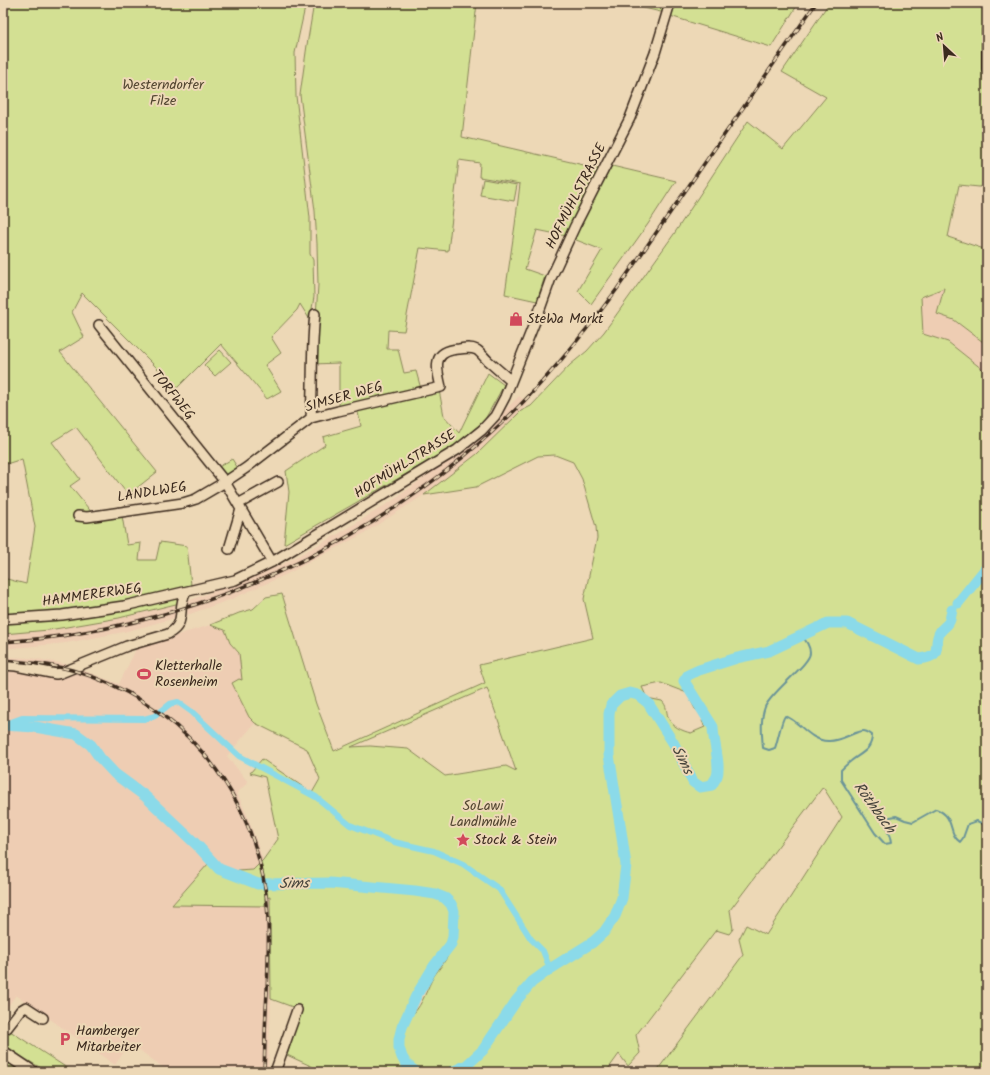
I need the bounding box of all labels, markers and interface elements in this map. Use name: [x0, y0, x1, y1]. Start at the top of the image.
north arrow: [924, 26, 964, 66]
text: N: [933, 28, 947, 48]
park label: Westerndorfer Filze: [122, 74, 205, 112]
street label: HOFMÜHLSTRASSE: [540, 138, 613, 253]
place label: SteWa Markt: [527, 308, 604, 330]
shop icon: SteWa Markt: [508, 311, 524, 327]
street label: TORFWEG: [146, 365, 200, 425]
street label: SIMSER WEG: [303, 375, 385, 419]
street label: HOFMÜHLSTRASSE: [350, 423, 461, 504]
street label: LANDLWEG: [116, 476, 188, 508]
street label: HAMMERERWEG: [41, 577, 143, 613]
place label: Kletterhalle Rosenheim: [155, 655, 223, 693]
sports icon: Kletterhalle Rosenheim: [136, 666, 152, 682]
water label: Sims: [665, 741, 700, 780]
water label: Röthbach: [847, 777, 902, 841]
park label: SoLawi Landlmühle: [449, 795, 517, 833]
place label: Stock & Stein: [474, 829, 557, 851]
place icon: Stock & Stein: [455, 832, 471, 848]
water label: Sims: [279, 872, 311, 896]
place label: Hamberger Mitarbeiter: [76, 1020, 142, 1058]
parking icon: Hamberger Mitarbeiter: [57, 1031, 73, 1047]

